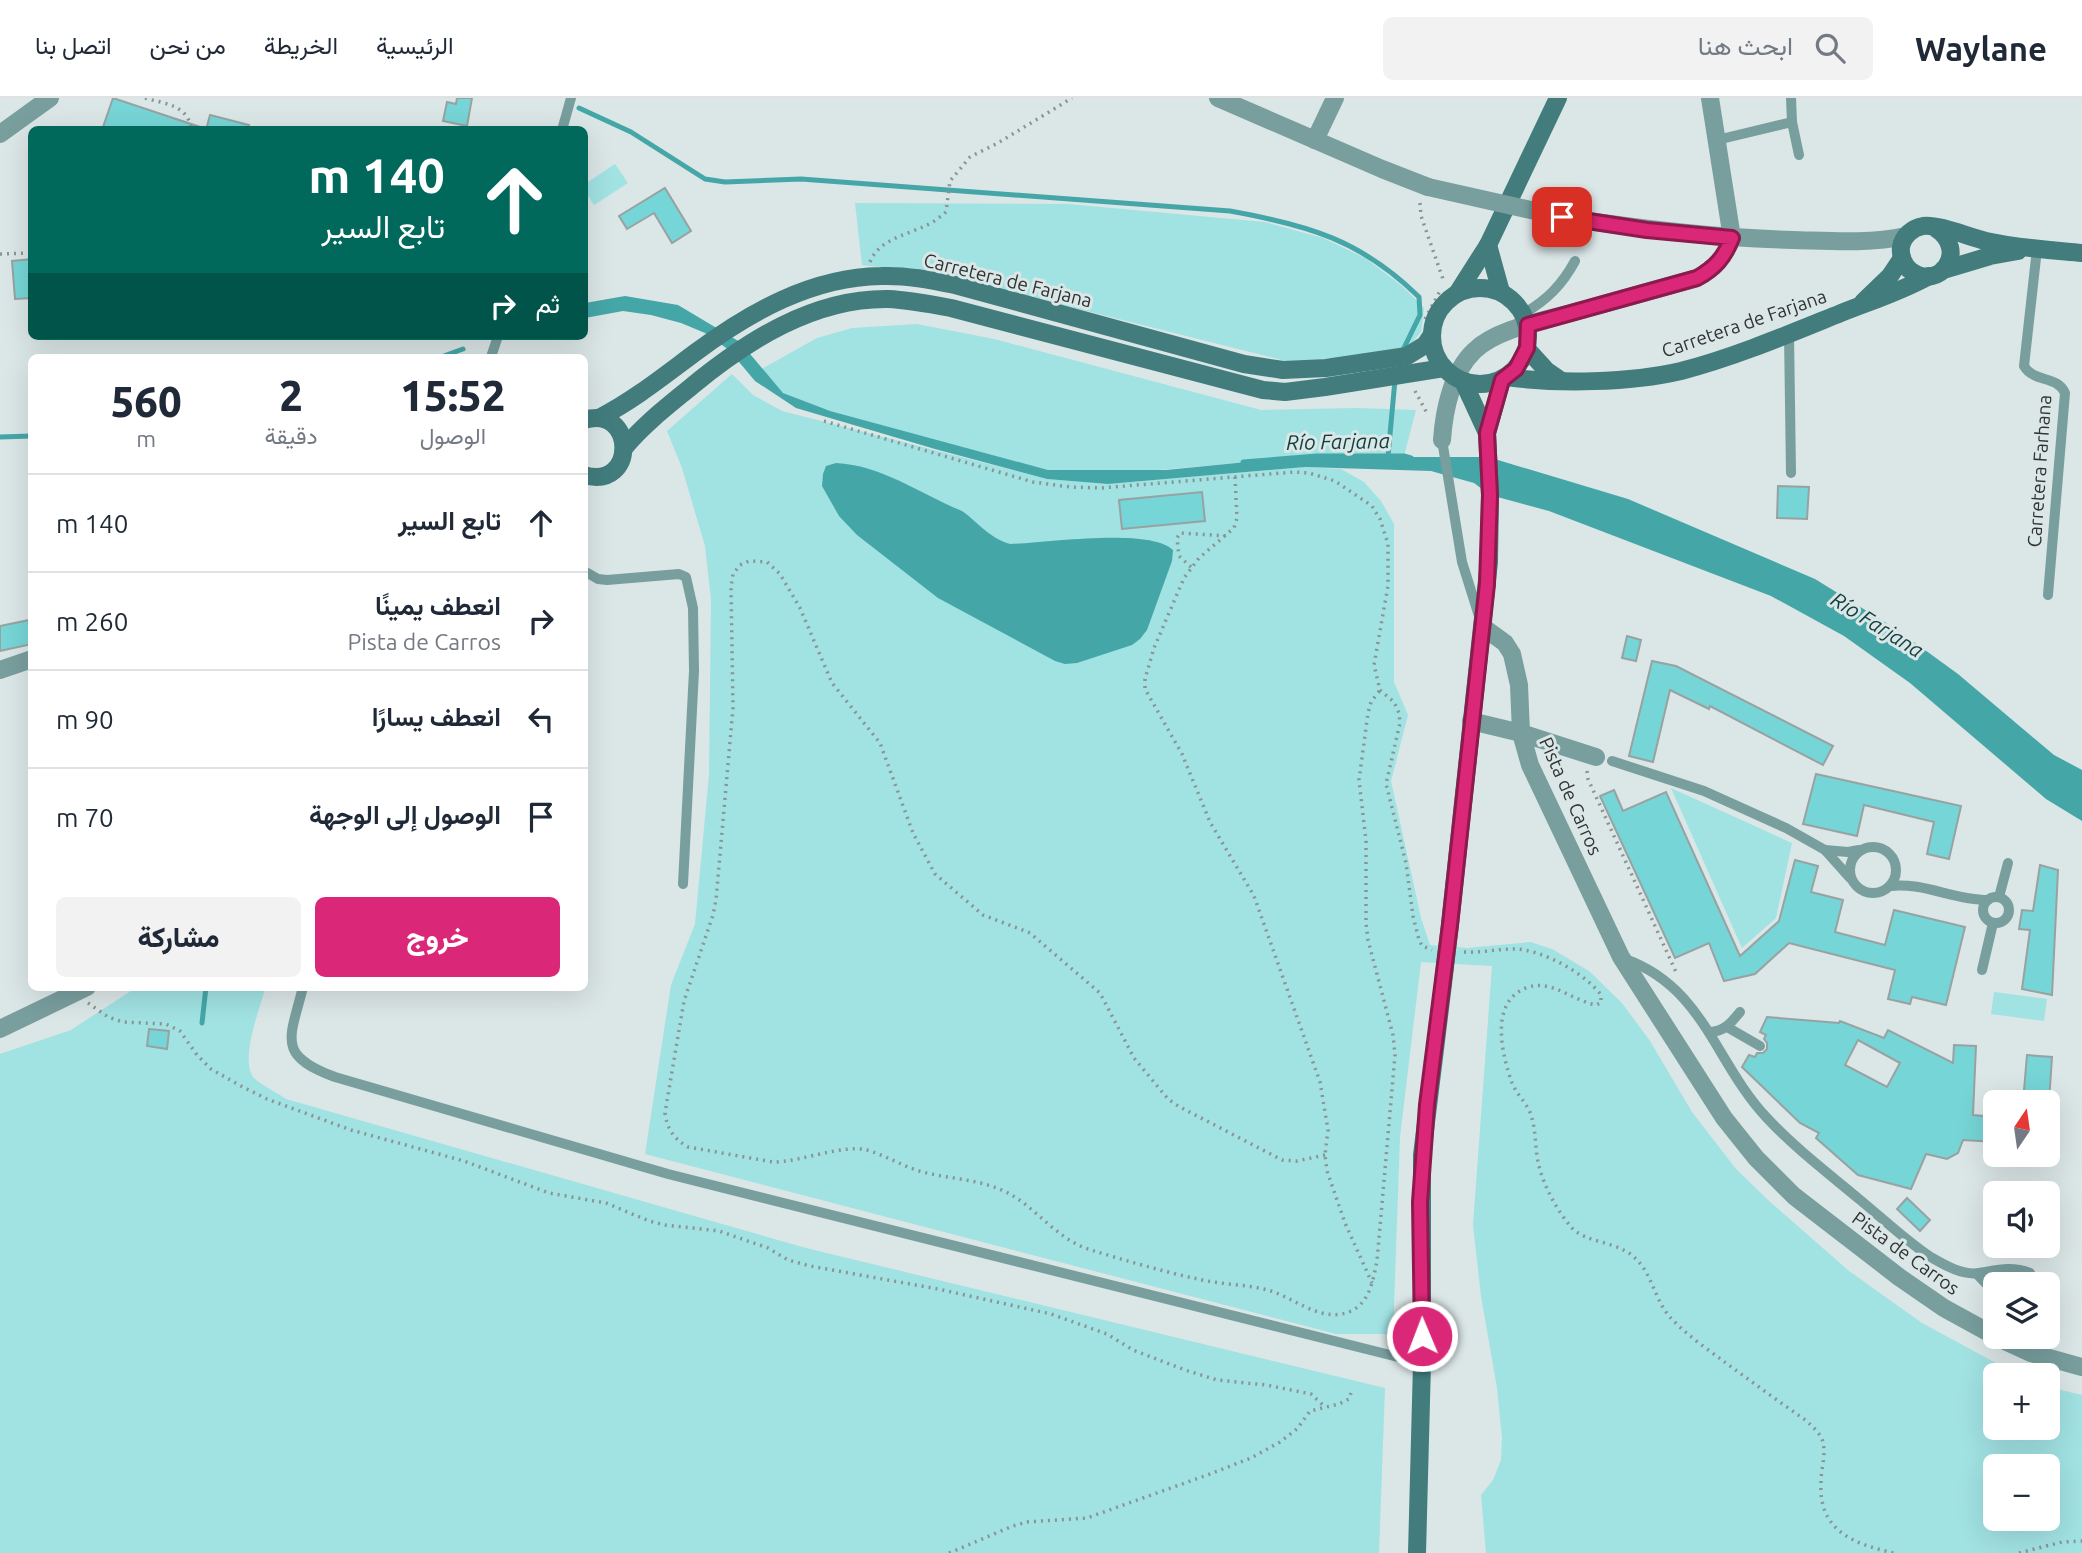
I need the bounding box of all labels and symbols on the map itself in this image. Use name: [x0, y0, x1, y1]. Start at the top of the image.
pin: [1532, 187, 1592, 247]
street label: Carretera de Farjana: [922, 248, 1094, 312]
street label: Carretera de Farjana: [1659, 284, 1829, 362]
street label: Carretera Farhana: [2023, 394, 2055, 548]
water label: Río Farjana: [1286, 428, 1390, 454]
water label: Río Farjana: [1827, 586, 1928, 662]
street label: Pista de Carros: [1535, 734, 1607, 858]
north arrow: [1983, 1090, 2060, 1167]
street label: Pista de Carros: [1848, 1207, 1964, 1299]
position arrow: [1385, 1299, 1459, 1373]

